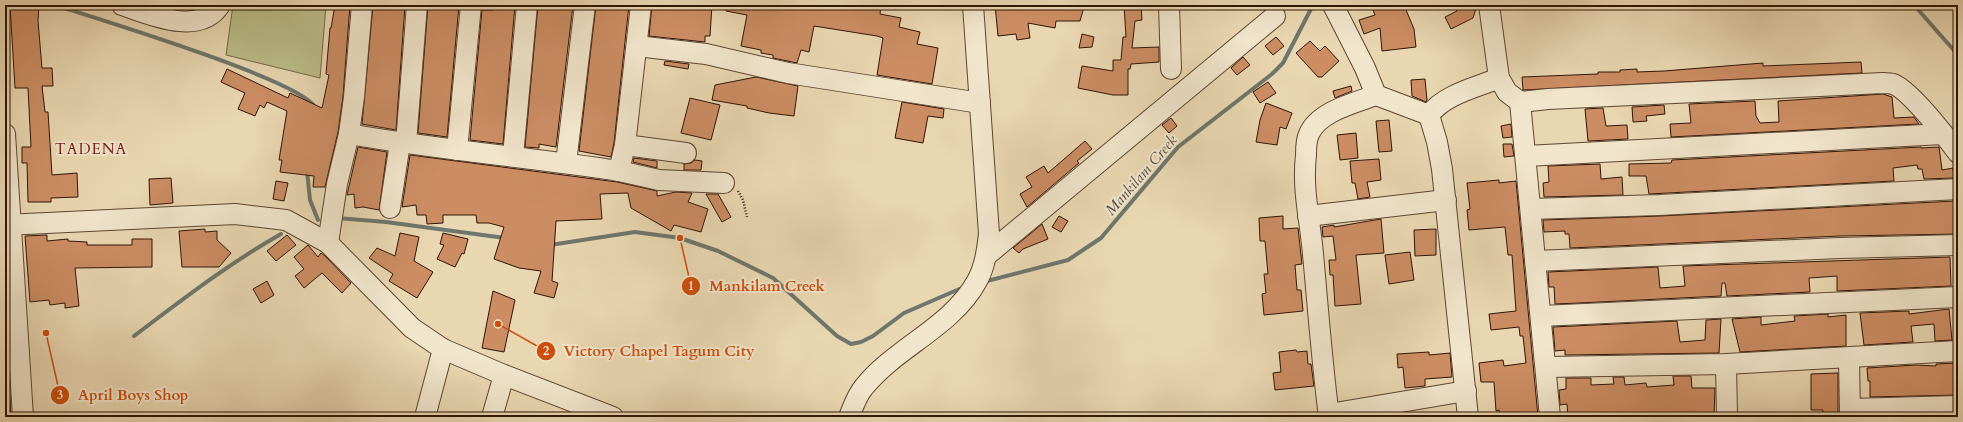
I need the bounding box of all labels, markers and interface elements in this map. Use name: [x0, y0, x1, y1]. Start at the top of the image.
water label: Mankilam Creek: [1100, 130, 1182, 219]
district label: TADENA: [55, 139, 127, 159]
callout: Mankilam Creek: [681, 273, 832, 300]
text: Mankilam Creek: [709, 276, 825, 296]
text: 1: [688, 278, 694, 294]
callout: Victory Chapel Tagum City: [536, 337, 763, 364]
text: Victory Chapel Tagum City: [564, 341, 755, 361]
text: 2: [543, 343, 549, 359]
callout: April Boys Shop: [50, 381, 196, 408]
text: April Boys Shop: [78, 385, 188, 405]
text: 3: [57, 387, 63, 403]

